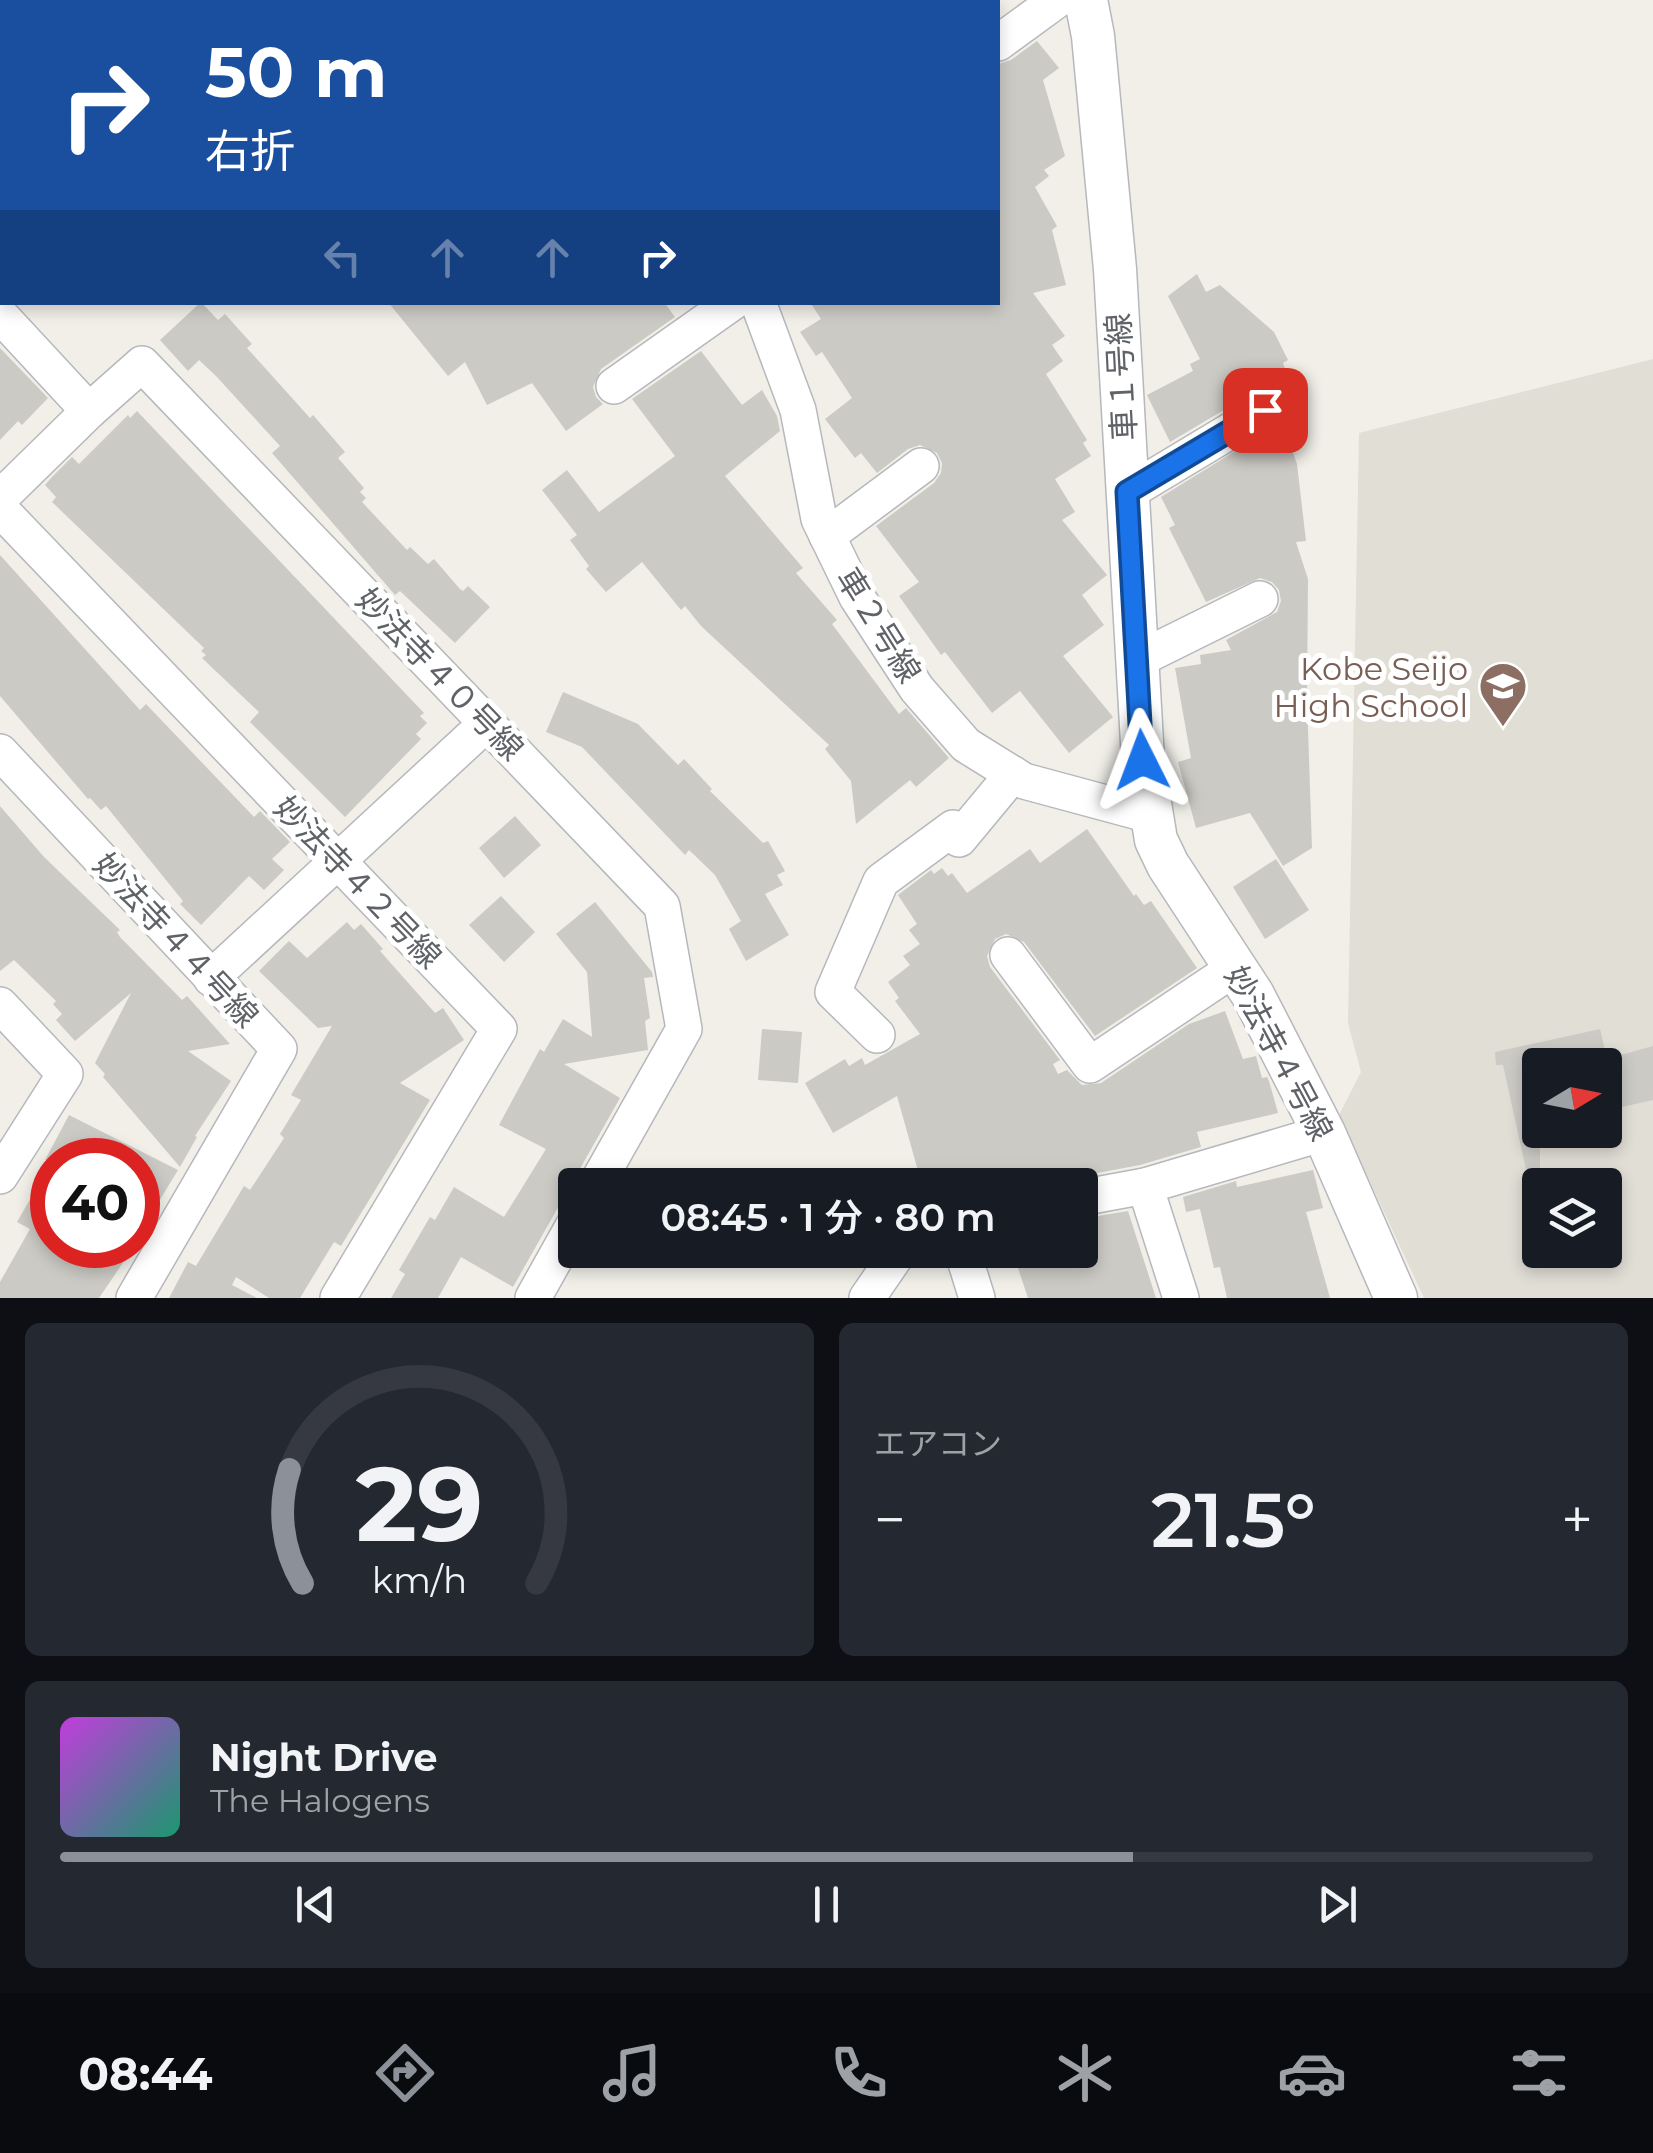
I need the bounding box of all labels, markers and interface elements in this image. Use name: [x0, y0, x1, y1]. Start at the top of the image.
text: 50 m: [205, 29, 387, 115]
icon: right: [40, 40, 170, 170]
text: 右折: [205, 123, 295, 178]
icon: left: [315, 230, 370, 285]
icon: ahead: [420, 230, 475, 285]
icon: ahead: [525, 230, 580, 285]
icon: right: [630, 230, 685, 285]
street label: 車１号線: [1098, 312, 1144, 442]
pin: [1223, 368, 1308, 453]
icon: arrive: [1238, 383, 1293, 438]
street label: 車２号線: [829, 560, 929, 690]
street label: 妙法寺４０号線: [348, 580, 532, 768]
place label: Kobe Seijo High School: [1274, 649, 1468, 725]
school or university icon: Kobe Seijo High School: [1477, 660, 1529, 728]
position arrow: [1090, 708, 1194, 812]
street label: 妙法寺４２号線: [266, 788, 450, 976]
street label: 妙法寺４４号線: [85, 845, 267, 1035]
street label: 妙法寺４号線: [1217, 959, 1341, 1147]
north arrow: [1522, 1048, 1622, 1148]
map controls: [1522, 1048, 1622, 1268]
speed limit sign: 40: [30, 1138, 160, 1268]
button: layers: [1522, 1168, 1622, 1268]
text: 08:45 · 1 分 · 80 m: [661, 1194, 995, 1241]
text: エアコン: [874, 1424, 1002, 1463]
text: 29: [356, 1440, 483, 1567]
text: 21.5°: [1151, 1474, 1316, 1566]
text: −: [874, 1486, 906, 1553]
text: +: [1561, 1486, 1593, 1553]
text: km/h: [372, 1558, 467, 1602]
text: Night Drive: [210, 1734, 437, 1781]
text: The Halogens: [210, 1781, 430, 1820]
icon: previous: [288, 1877, 343, 1932]
icon: pause: [799, 1877, 854, 1932]
icon: next: [1310, 1877, 1365, 1932]
icon: directions: [370, 2038, 440, 2108]
icon: music: [597, 2038, 667, 2108]
icon: phone: [824, 2038, 894, 2108]
icon: climate: [1050, 2038, 1120, 2108]
icon: car: [1277, 2038, 1347, 2108]
icon: filters: [1504, 2038, 1574, 2108]
text: 08:44: [78, 2046, 213, 2101]

